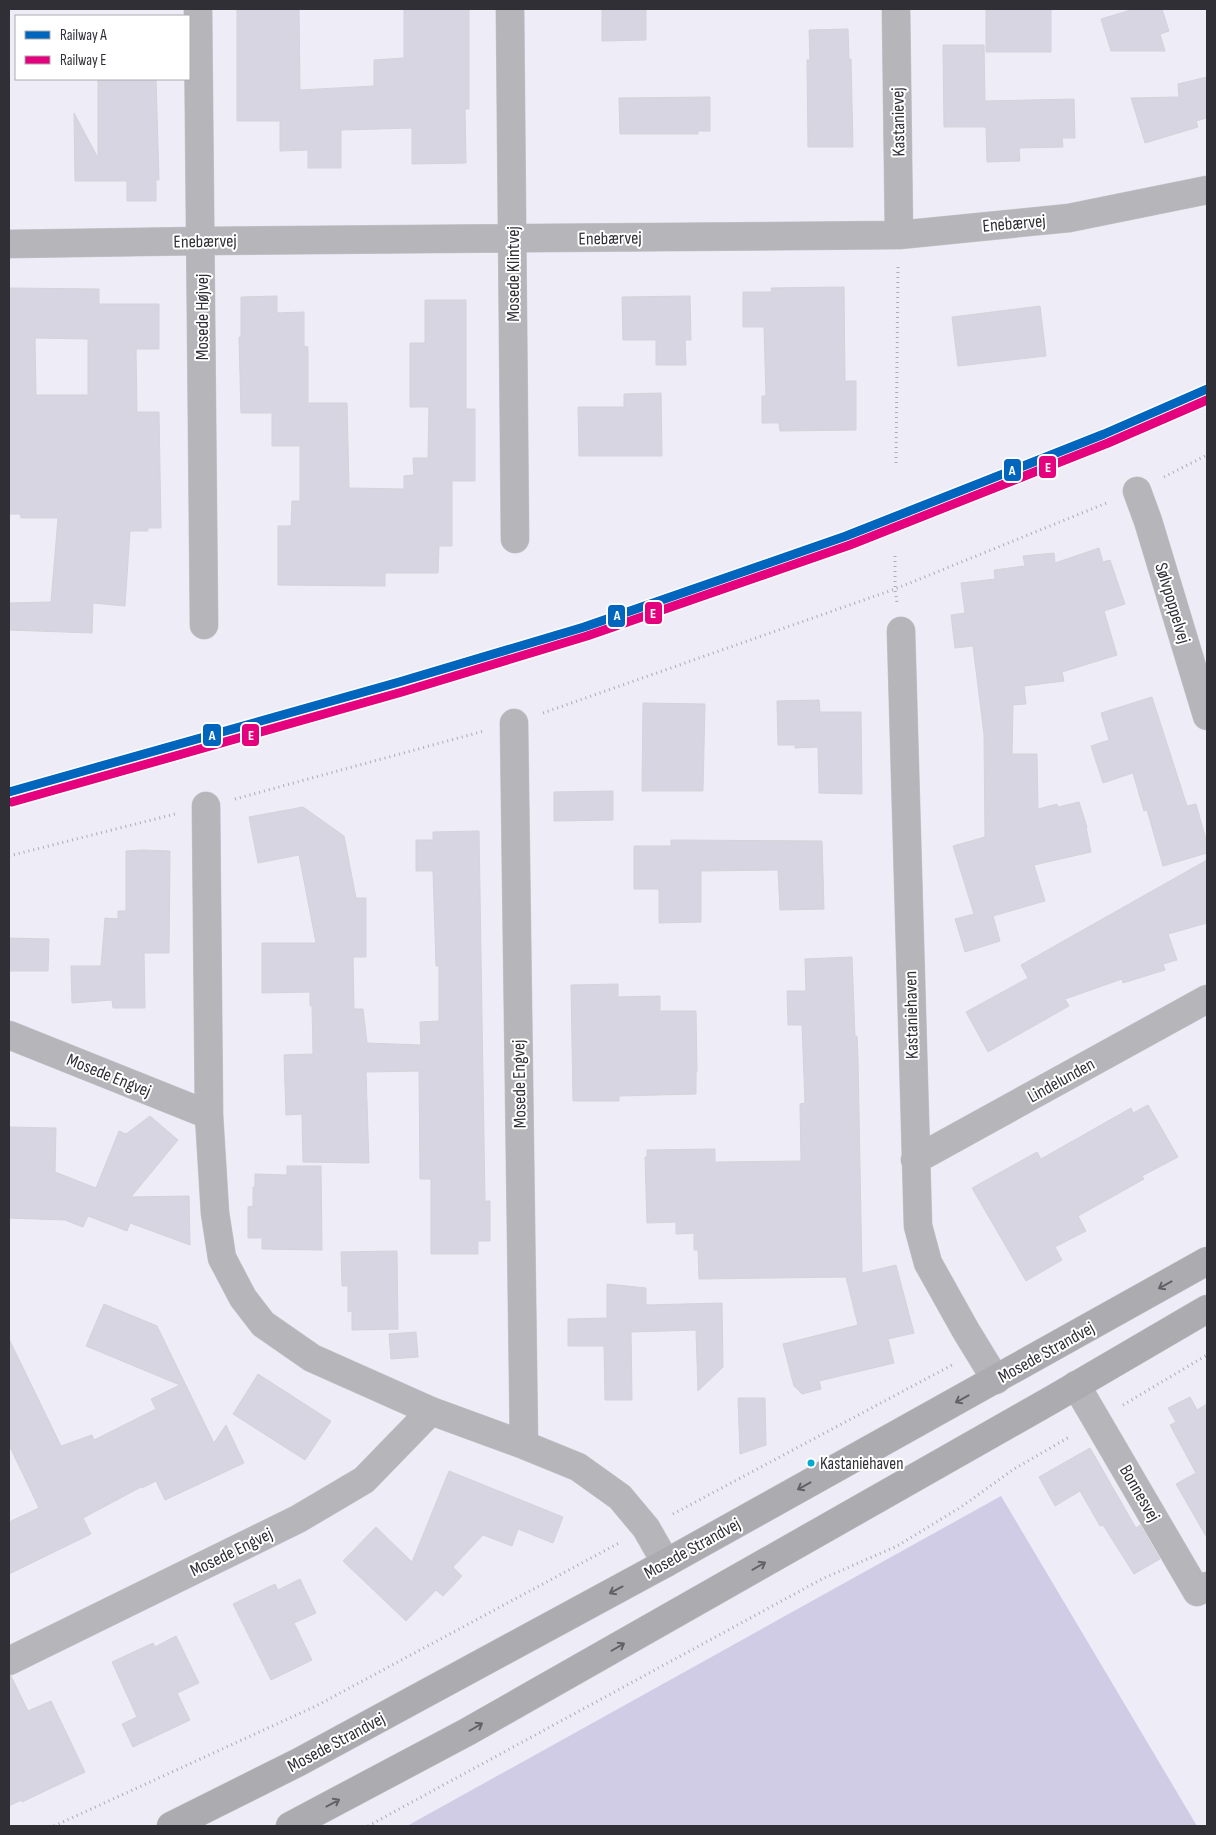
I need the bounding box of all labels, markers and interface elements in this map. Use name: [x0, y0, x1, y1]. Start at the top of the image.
legend: [15, 15, 190, 80]
text: Railway A: [60, 26, 107, 45]
text: Railway E: [60, 51, 106, 70]
street label: Kastanievej: [887, 87, 910, 157]
street label: Enebærvej: [982, 210, 1046, 237]
street label: Mosede Klintvej: [503, 226, 524, 322]
street label: Enebærvej: [578, 227, 642, 250]
street label: Enebærvej: [173, 230, 237, 253]
street label: Mosede Højvej: [192, 274, 213, 360]
line badge: E: [1038, 455, 1057, 479]
line badge: A: [1003, 458, 1022, 482]
text: E: [1045, 459, 1051, 476]
text: A: [1008, 462, 1016, 479]
street label: Sølvpoppelvej: [1150, 560, 1195, 646]
line badge: E: [644, 601, 663, 625]
line badge: A: [607, 604, 626, 628]
text: E: [650, 605, 656, 622]
text: A: [613, 607, 621, 624]
line badge: A: [202, 723, 222, 747]
line badge: E: [241, 723, 260, 747]
text: A: [208, 727, 216, 744]
text: E: [248, 727, 254, 744]
street label: Kastaniehaven: [900, 971, 923, 1059]
street label: Mosede Engvej: [508, 1039, 531, 1129]
street label: Mosede Engvej: [64, 1049, 154, 1102]
street label: Lindelunden: [1024, 1053, 1098, 1107]
one-way arrow: [1157, 1280, 1172, 1290]
street label: Mosede Strandvej: [994, 1317, 1098, 1388]
one-way arrow: [955, 1395, 970, 1404]
place label: Kastaniehaven: [820, 1454, 903, 1474]
marker: Kastaniehaven: [806, 1458, 816, 1468]
street label: Bonnesvej: [1115, 1461, 1164, 1525]
one-way arrow: [797, 1481, 812, 1491]
street label: Mosede Strandvej: [640, 1513, 744, 1584]
street label: Mosede Engvej: [187, 1524, 276, 1581]
one-way arrow: [751, 1561, 765, 1571]
one-way arrow: [609, 1586, 624, 1595]
one-way arrow: [610, 1642, 625, 1652]
street label: Mosede Strandvej: [284, 1708, 388, 1777]
one-way arrow: [469, 1722, 483, 1732]
one-way arrow: [325, 1798, 340, 1808]

